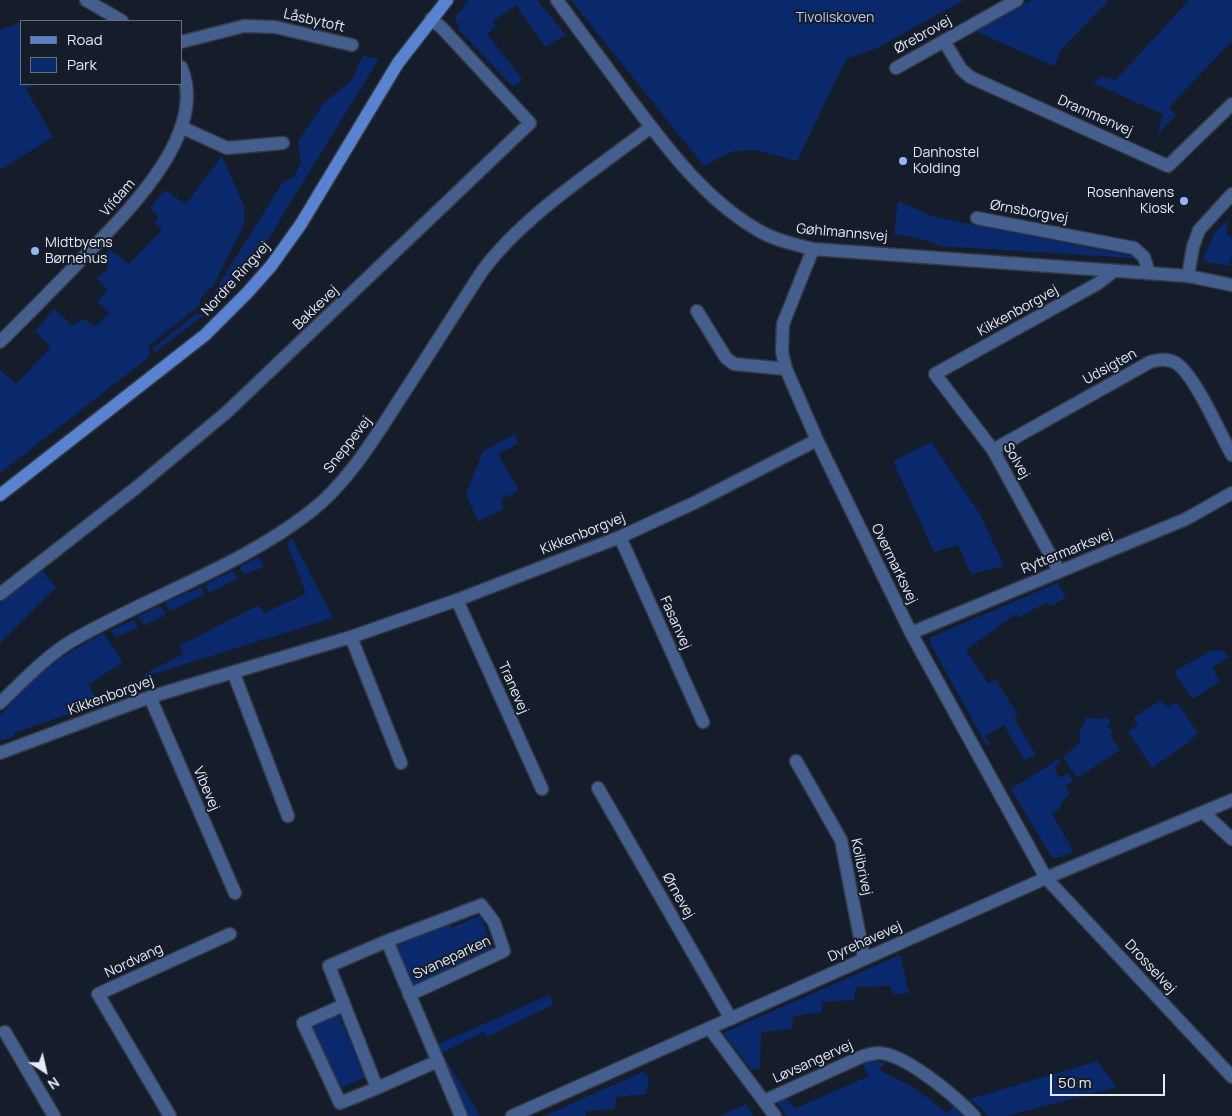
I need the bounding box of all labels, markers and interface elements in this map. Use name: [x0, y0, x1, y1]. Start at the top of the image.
street label: Låsbytoft: [282, 6, 346, 36]
park label: Tivoliskoven: [796, 10, 874, 26]
street label: Ørebrovej: [891, 12, 955, 58]
legend: [20, 20, 182, 85]
text: Road: [67, 29, 103, 50]
text: Park: [67, 54, 97, 75]
street label: Drammenvej: [1055, 92, 1135, 140]
place label: Danhostel Kolding: [913, 145, 979, 178]
marker: Danhostel Kolding: [897, 155, 909, 167]
street label: Vifdam: [97, 176, 139, 220]
place label: Rosenhavens Kiosk: [1087, 185, 1174, 218]
marker: Rosenhavens Kiosk: [1178, 195, 1190, 207]
street label: Ørnsborgvej: [989, 197, 1069, 227]
street label: Gøhlmannsvej: [796, 221, 888, 245]
place label: Midtbyens Børnehus: [45, 235, 113, 268]
street label: Nordre Ringvej: [198, 238, 274, 320]
marker: Midtbyens Børnehus: [29, 245, 41, 257]
street label: Bakkevej: [290, 282, 342, 334]
street label: Kikkenborgvej: [975, 282, 1061, 340]
street label: Udsigten: [1080, 345, 1140, 389]
street label: Sneppevej: [320, 413, 376, 477]
street label: Solvej: [999, 440, 1033, 482]
street label: Kikkenborgvej: [538, 509, 628, 559]
street label: Overmarksvej: [867, 521, 921, 607]
street label: Ryttermarksvej: [1019, 526, 1115, 578]
street label: Fasanvej: [656, 594, 694, 652]
street label: Tranevej: [494, 660, 532, 716]
street label: Kikkenborgvej: [66, 673, 156, 719]
street label: Vibevej: [189, 764, 223, 814]
street label: Kolibrivej: [847, 837, 875, 897]
street label: Ørnevej: [658, 870, 698, 922]
street label: Dyrehavevej: [826, 918, 904, 966]
street label: Svaneparken: [411, 933, 493, 983]
street label: Drosselvej: [1121, 937, 1179, 997]
street label: Nordvang: [102, 940, 166, 982]
street label: Løvsangervej: [771, 1037, 855, 1087]
north arrow: [20, 1046, 70, 1096]
scale bar: [1052, 1064, 1167, 1096]
text: 50 m: [1058, 1072, 1092, 1093]
text: N: [44, 1073, 63, 1094]

